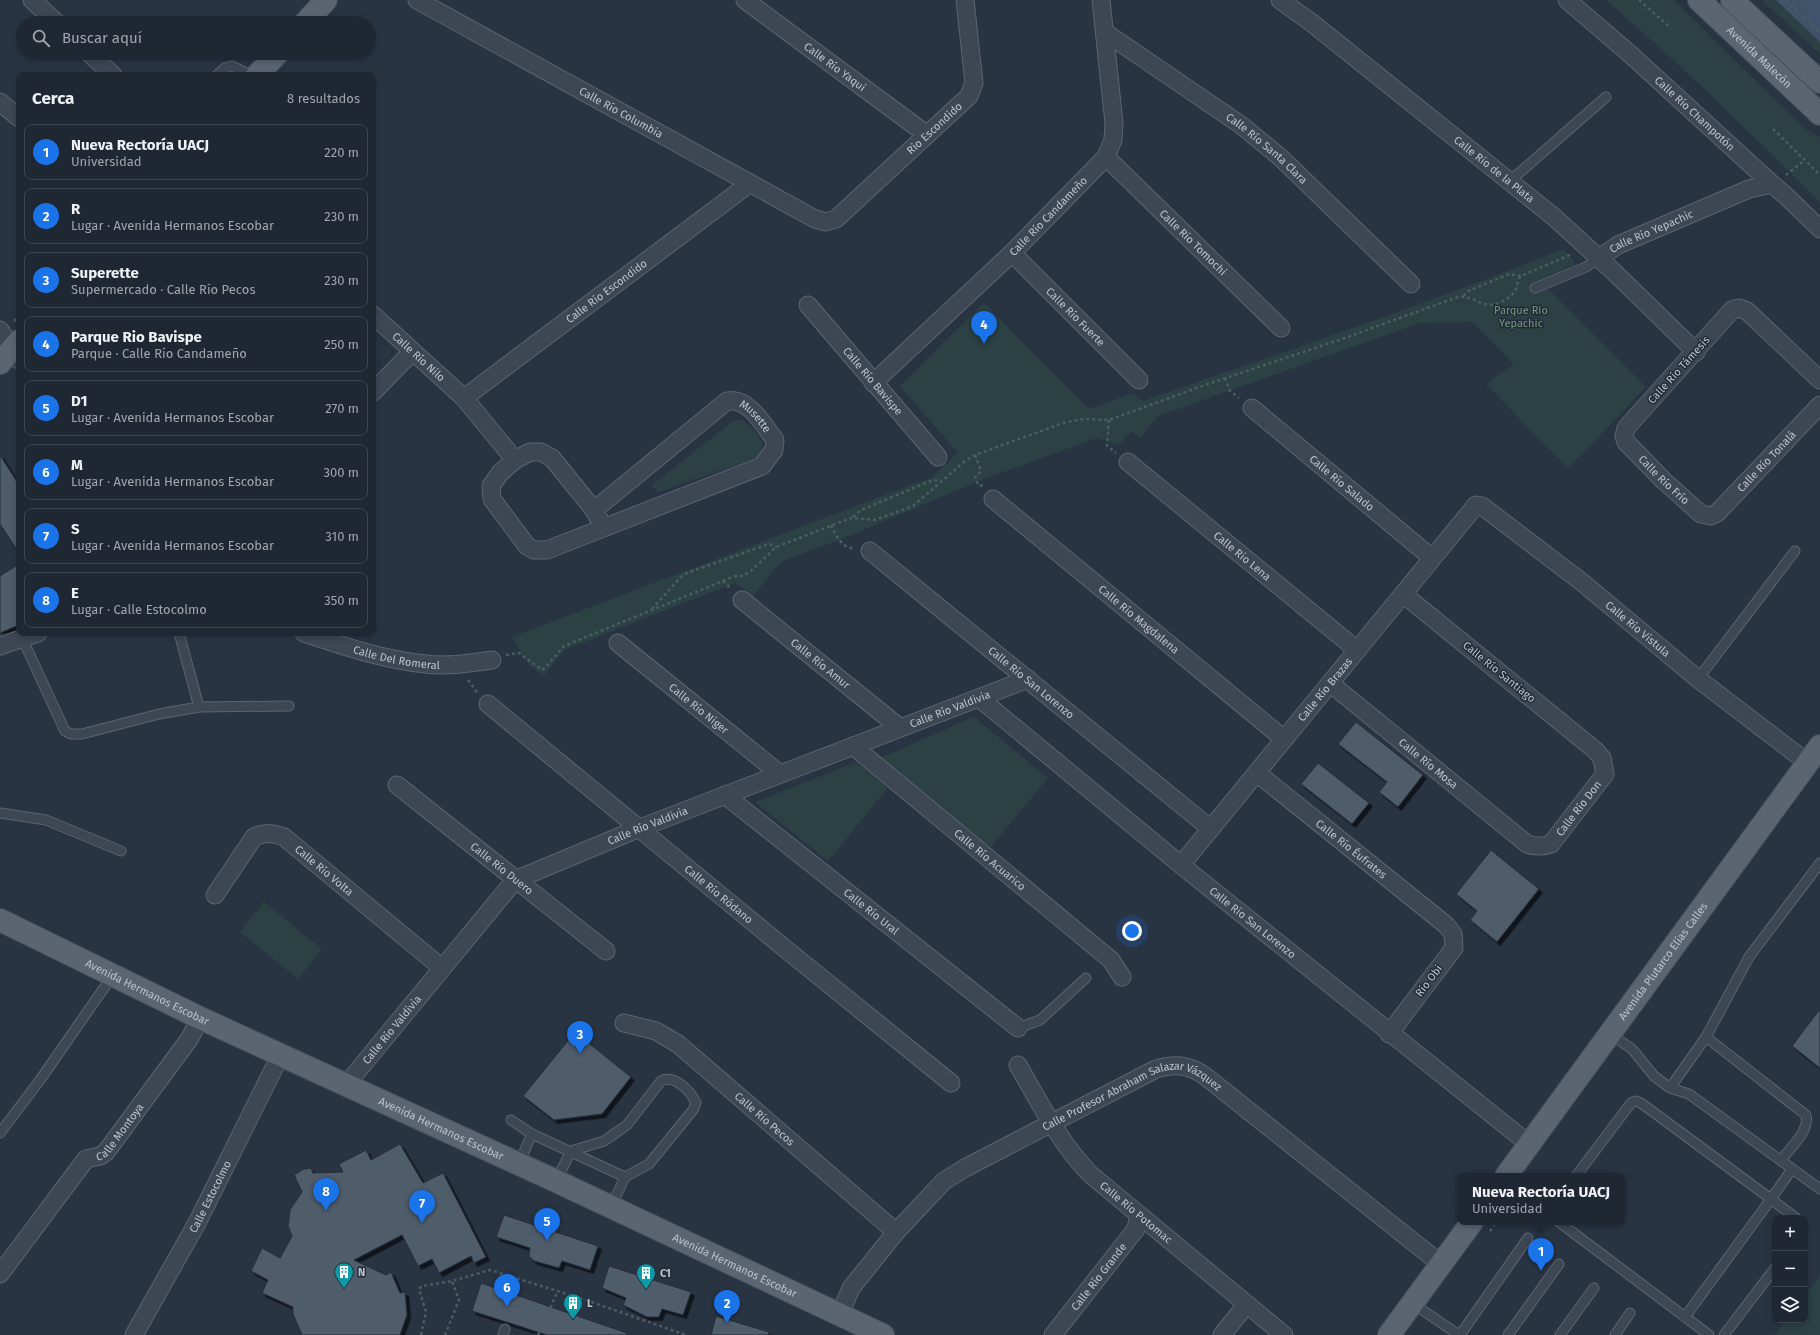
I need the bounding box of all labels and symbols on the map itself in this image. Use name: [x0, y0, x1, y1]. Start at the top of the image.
street label: Avenida Malecón: [1724, 23, 1795, 91]
street label: Calle Río Yaqui: [802, 40, 868, 94]
street label: Calle Río Champotón: [1652, 74, 1738, 153]
street label: Calle Río Columbia: [577, 84, 665, 141]
street label: Rio Escondido: [904, 99, 965, 157]
street label: Calle Río Santa Clara: [1224, 110, 1310, 186]
street label: Calle Río de la Plata: [1451, 133, 1537, 205]
street label: Calle Río Candameño: [1007, 174, 1090, 258]
street label: Calle Río Tomochi: [1157, 207, 1229, 278]
street label: Calle Río Yepachic: [1607, 207, 1695, 256]
street label: Calle Río Escondido: [563, 256, 649, 326]
street label: Calle Río Fuerte: [1044, 285, 1108, 349]
park label: Parque Rio Yepachic: [1494, 304, 1548, 330]
pin: 4: [971, 311, 997, 344]
street label: Calle Río Nilo: [390, 330, 448, 384]
street label: Calle Río Támesis: [1645, 334, 1713, 406]
street label: Calle Río Bavispe: [840, 344, 906, 418]
street label: Musette: [738, 397, 774, 435]
street label: Calle Río Tonalá: [1734, 428, 1799, 494]
street label: Calle Río Salado: [1307, 452, 1377, 514]
street label: Calle Río Frío: [1636, 452, 1692, 507]
street label: Calle Rio Lena: [1211, 529, 1274, 583]
street label: Calle Río Magdalena: [1096, 582, 1182, 656]
street label: Calle Río Vistula: [1603, 598, 1673, 660]
street label: Calle Río Amur: [788, 636, 853, 692]
street label: Calle Río Santiago: [1460, 639, 1538, 705]
street label: Calle Del Romeral: [352, 643, 440, 672]
street label: Calle Río San Lorenzo: [986, 644, 1077, 721]
street label: Calle Río Brazas: [1295, 655, 1355, 724]
street label: Calle Río Niger: [666, 680, 732, 737]
street label: Calle Río Valdivia: [908, 688, 992, 730]
street label: Calle Río Mosa: [1396, 735, 1460, 791]
street label: Calle Río Don: [1553, 778, 1604, 839]
street label: Calle Río Valdivia: [605, 804, 690, 847]
street label: Calle Río Éufrates: [1313, 816, 1389, 881]
street label: Calle Río Acuarico: [952, 826, 1028, 893]
street label: Calle Río Duero: [468, 840, 536, 897]
street label: Calle Río Volta: [292, 842, 356, 898]
street label: Calle Río Ródano: [682, 862, 756, 926]
street label: Calle Río San Lorenzo: [1207, 884, 1298, 961]
street label: Calle Río Ural: [841, 886, 902, 937]
street label: Avenida Plutarco Elías Calles: [1616, 900, 1710, 1023]
your location: [1122, 921, 1142, 941]
street label: Avenida Hermanos Escobar: [83, 956, 212, 1028]
street label: Río Obi: [1413, 963, 1445, 999]
street label: Calle Río Valdivia: [360, 992, 424, 1066]
pin: 3: [567, 1021, 593, 1054]
street label: Calle Profesor Abraham Salazar Vázquez: [1040, 1059, 1225, 1133]
street label: Calle Río Pecos: [732, 1089, 797, 1148]
street label: Avenida Hermanos Escobar: [377, 1094, 506, 1163]
street label: Calle Montoya: [95, 1101, 146, 1163]
street label: Calle Estocolmo: [186, 1158, 234, 1235]
pin: 8: [313, 1178, 339, 1211]
street label: Calle Río Potomac: [1097, 1179, 1175, 1246]
pin: 7: [409, 1190, 435, 1223]
pin: 5: [534, 1208, 560, 1241]
street label: Avenida Hermanos Escobar: [671, 1230, 800, 1300]
pin: 1: [1528, 1238, 1554, 1271]
street label: Calle Río Grande: [1068, 1240, 1129, 1313]
building icon: N: [333, 1261, 355, 1289]
building icon: C1: [635, 1262, 657, 1290]
place label: N: [358, 1266, 365, 1279]
place label: C1: [660, 1267, 671, 1280]
pin: 6: [494, 1274, 520, 1307]
pin: 2: [714, 1290, 740, 1323]
building icon: L: [562, 1292, 584, 1320]
place label: L: [587, 1297, 593, 1310]

